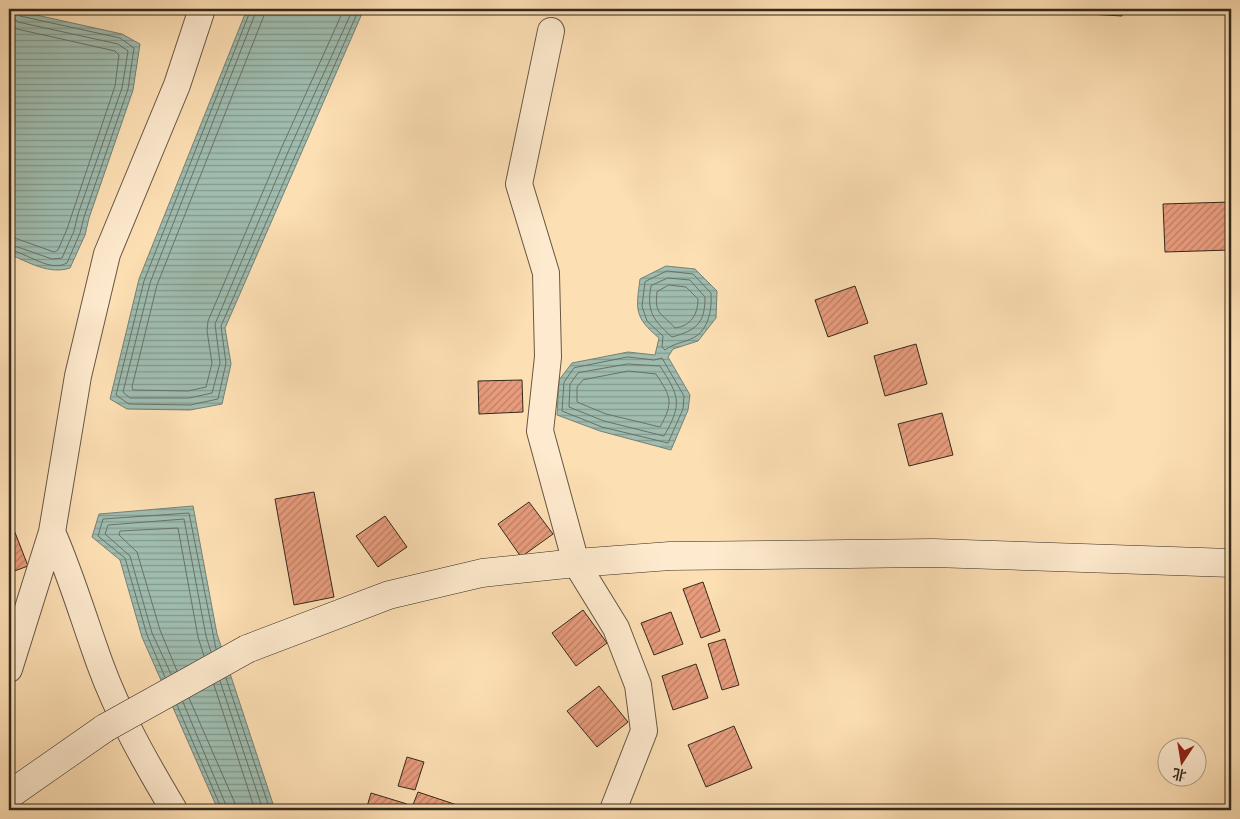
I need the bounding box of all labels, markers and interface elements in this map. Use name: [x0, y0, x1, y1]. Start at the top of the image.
north arrow: [1158, 736, 1208, 786]
text: 北: [1171, 763, 1188, 784]

